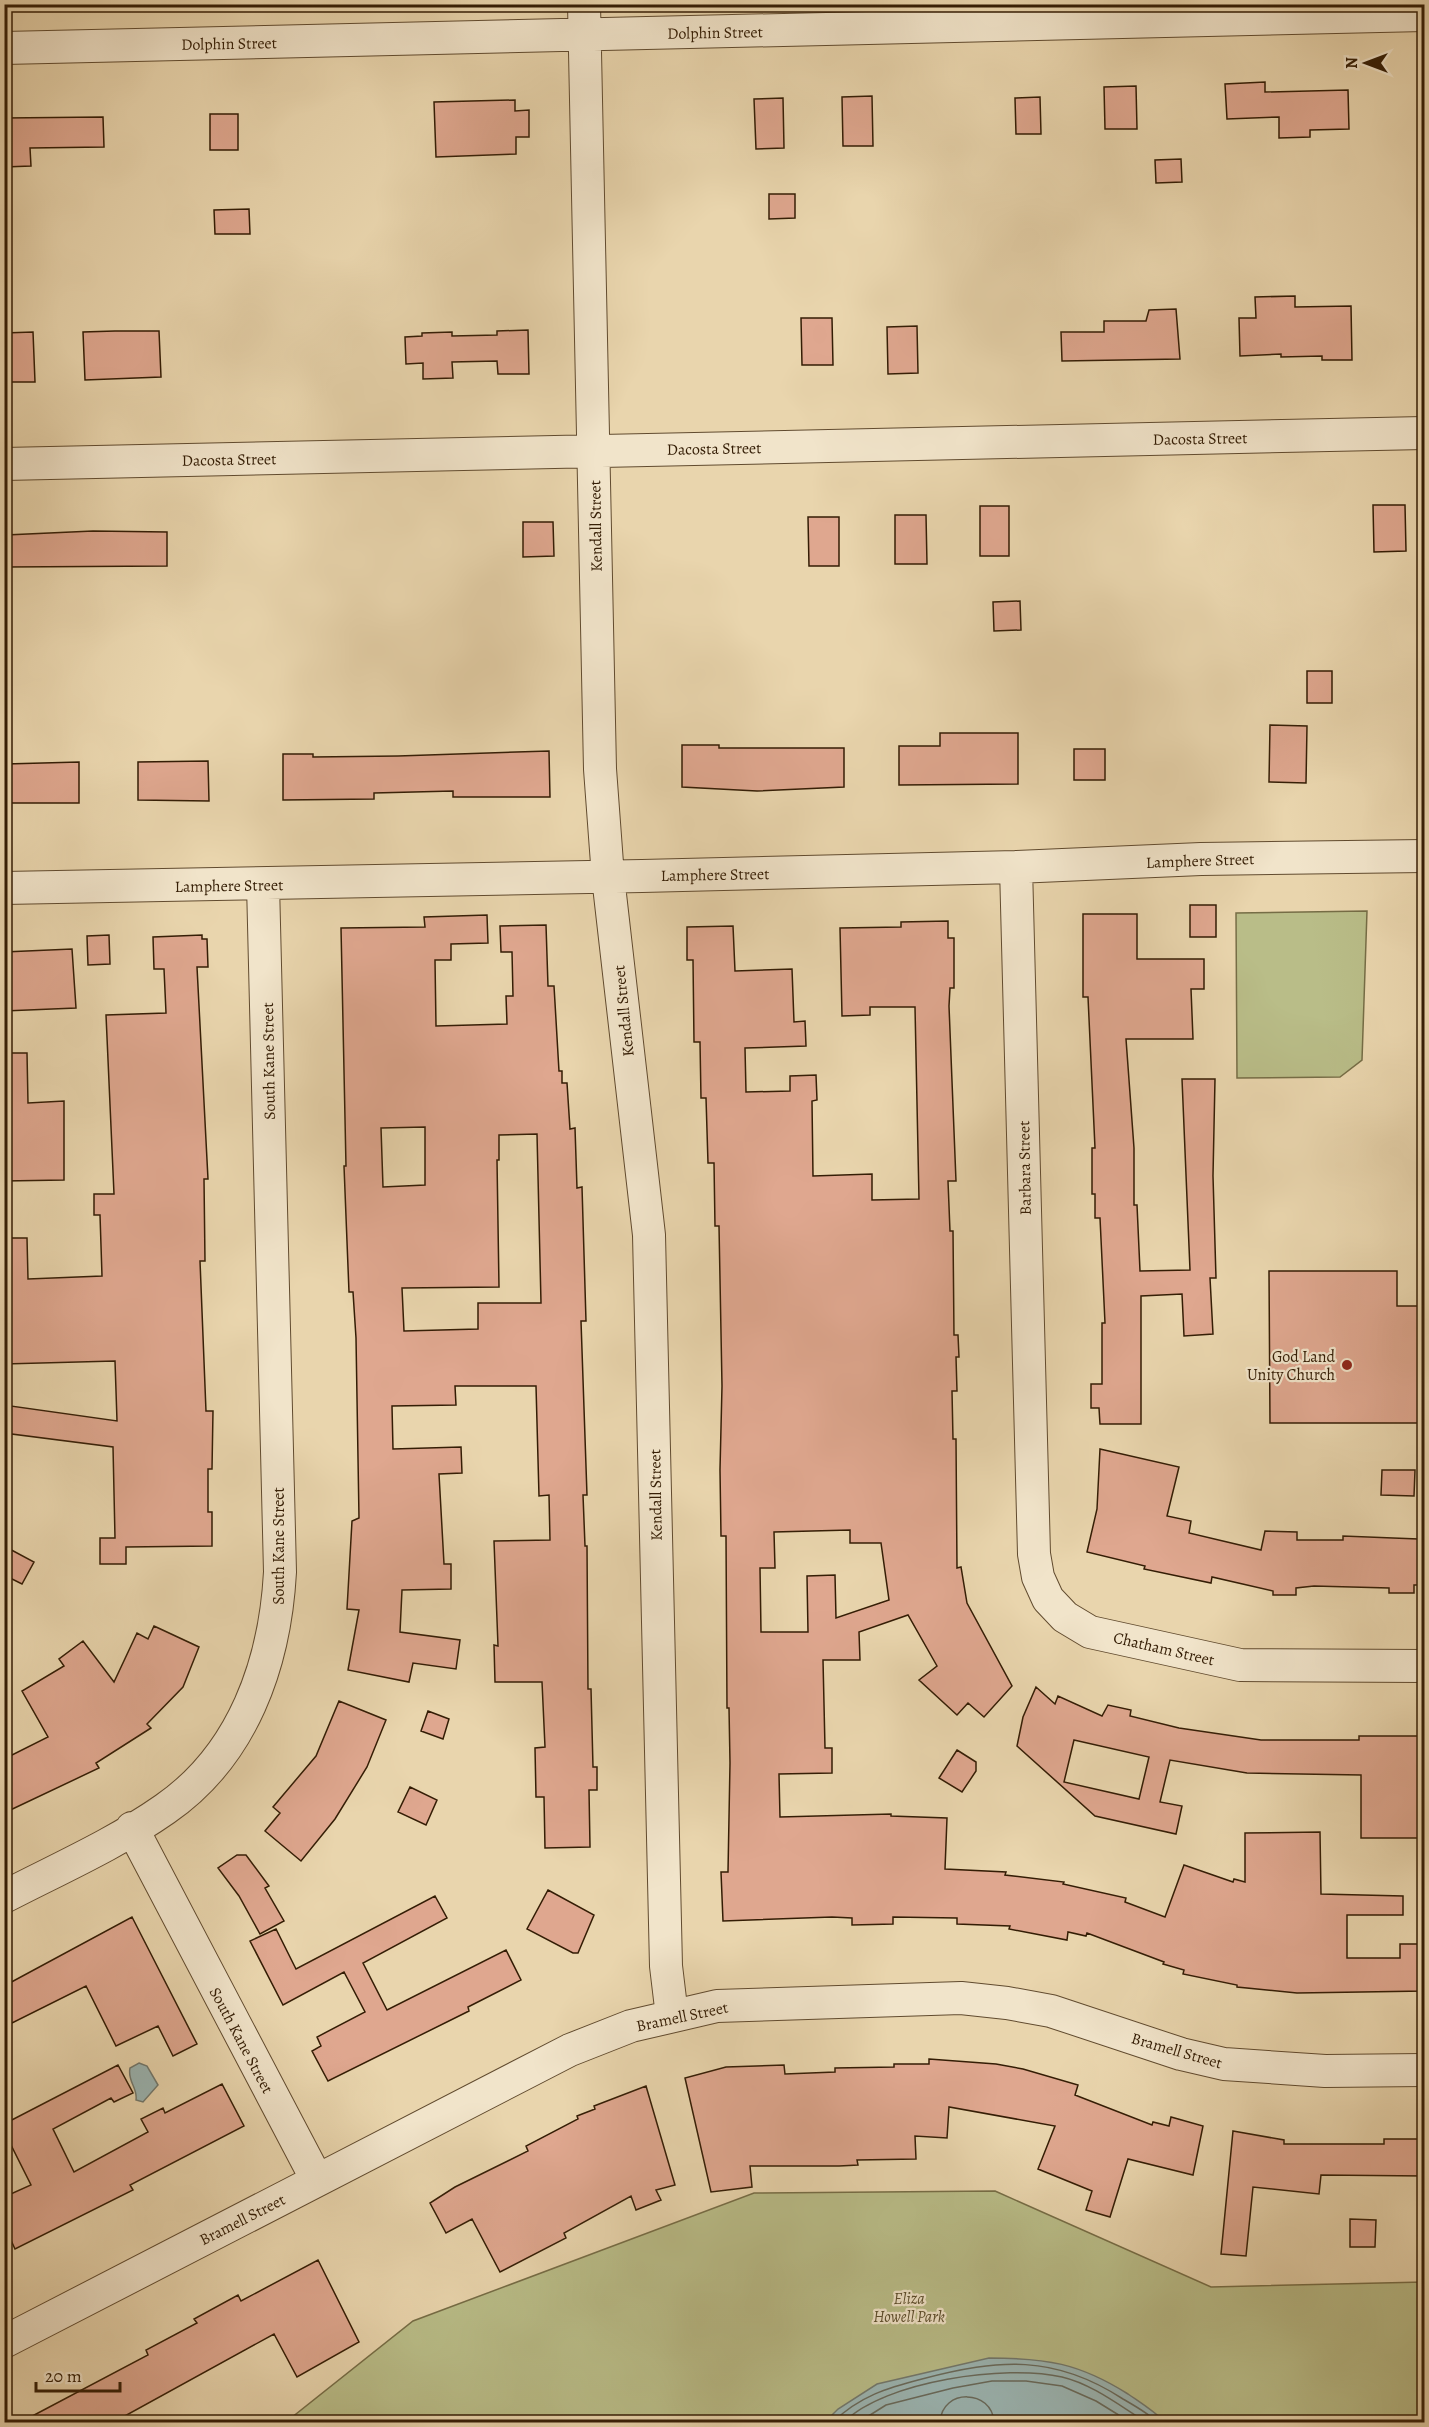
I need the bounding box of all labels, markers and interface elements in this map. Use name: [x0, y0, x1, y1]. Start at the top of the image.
street label: Dolphin Street: [667, 21, 763, 45]
street label: Dolphin Street: [181, 32, 277, 56]
north arrow: [1336, 33, 1396, 93]
text: N: [1341, 57, 1363, 69]
street label: Dacosta Street: [1152, 427, 1248, 451]
street label: Dacosta Street: [666, 437, 762, 461]
street label: Dacosta Street: [181, 448, 277, 472]
street label: Kendall Street: [584, 480, 608, 572]
street label: Lamphere Street: [1145, 848, 1255, 874]
street label: Lamphere Street: [660, 863, 770, 887]
street label: Lamphere Street: [174, 874, 284, 898]
street label: Kendall Street: [608, 964, 640, 1058]
street label: South Kane Street: [257, 1002, 281, 1120]
street label: Barbara Street: [1013, 1120, 1037, 1215]
place label: God Land Unity Church: [1247, 1346, 1335, 1386]
marker: God Land Unity Church: [1340, 1358, 1354, 1372]
street label: Kendall Street: [644, 1449, 668, 1541]
street label: South Kane Street: [268, 1487, 290, 1605]
street label: Chatham Street: [1111, 1627, 1216, 1671]
street label: South Kane Street: [204, 1983, 278, 2098]
street label: Bramell Street: [634, 1996, 730, 2037]
street label: Bramell Street: [1129, 2027, 1225, 2074]
street label: Bramell Street: [196, 2189, 289, 2251]
park label: Eliza Howell Park: [873, 2288, 945, 2328]
scale bar: [36, 2355, 120, 2393]
text: 20 m: [45, 2364, 82, 2388]

